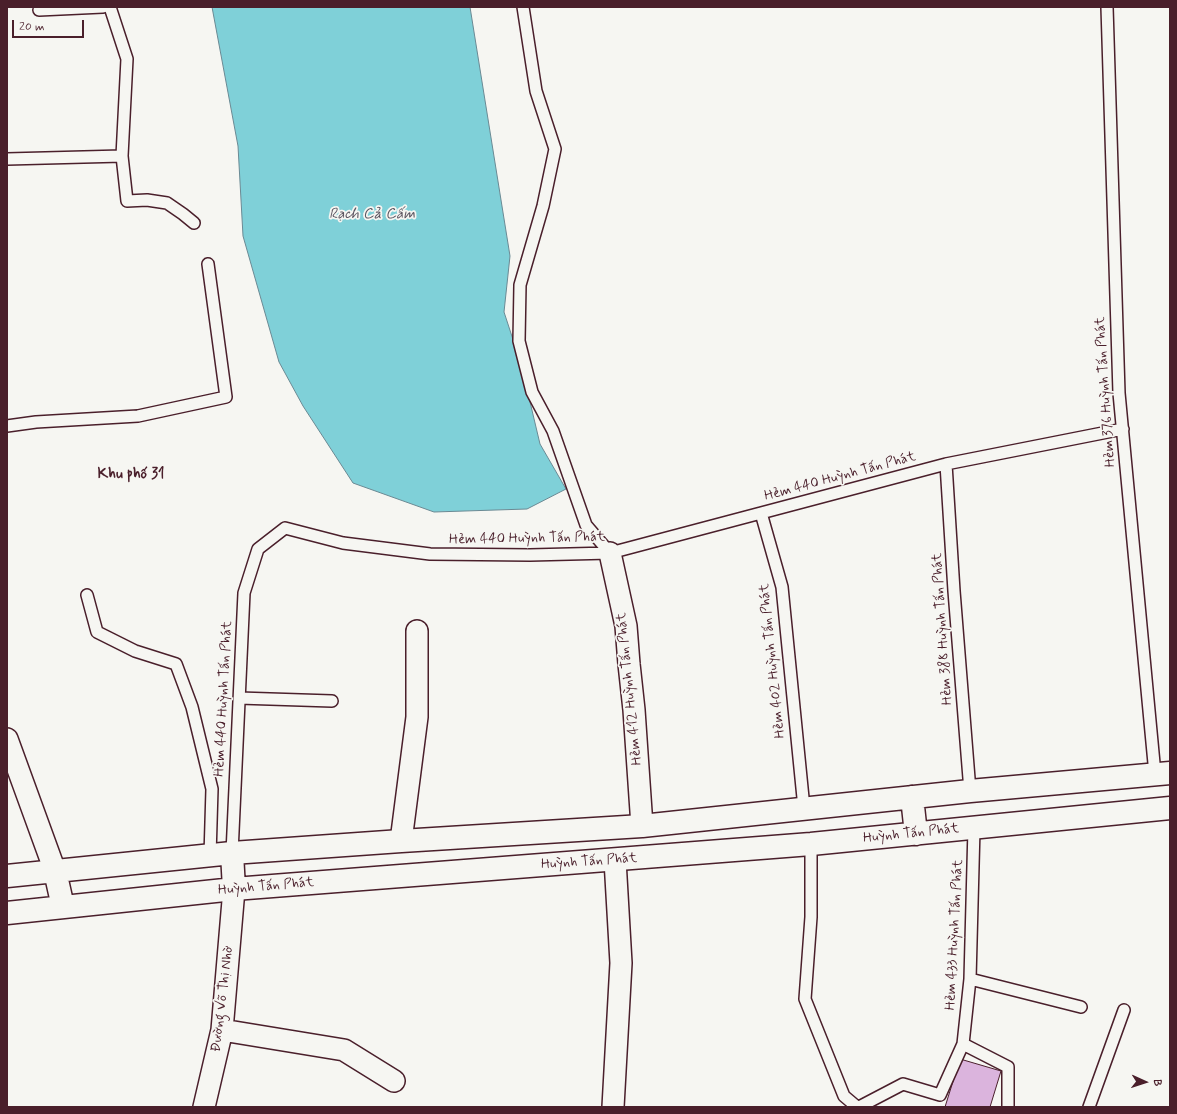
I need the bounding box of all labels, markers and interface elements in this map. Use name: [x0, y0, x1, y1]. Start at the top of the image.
scale bar: [14, 12, 86, 38]
text: 20 m: [19, 19, 45, 35]
water label: Rạch Cả Cấm: [329, 206, 415, 224]
street label: Hẻm 376 Huỳnh Tấn Phát: [1092, 316, 1120, 468]
street label: Hẻm 440 Huỳnh Tấn Phát: [762, 449, 918, 505]
district label: Khu phố 31: [97, 466, 165, 484]
street label: Hẻm 440 Huỳnh Tấn Phát: [449, 529, 605, 549]
street label: Hẻm 388 Huỳnh Tấn Phát: [929, 552, 957, 706]
street label: Hẻm 402 Huỳnh Tấn Phát: [757, 583, 789, 739]
street label: Hẻm 412 Huỳnh Tấn Phát: [614, 612, 646, 766]
street label: Hẻm 440 Huỳnh Tấn Phát: [212, 621, 236, 777]
street label: Huỳnh Tấn Phát: [862, 821, 960, 847]
street label: Huỳnh Tấn Phát: [540, 850, 638, 874]
street label: Hẻm 433 Huỳnh Tấn Phát: [943, 859, 967, 1011]
street label: Huỳnh Tấn Phát: [217, 874, 315, 900]
street label: Đường Võ Thị Nhờ: [208, 945, 238, 1053]
north arrow: [1125, 1062, 1165, 1102]
text: B: [1150, 1079, 1164, 1086]

